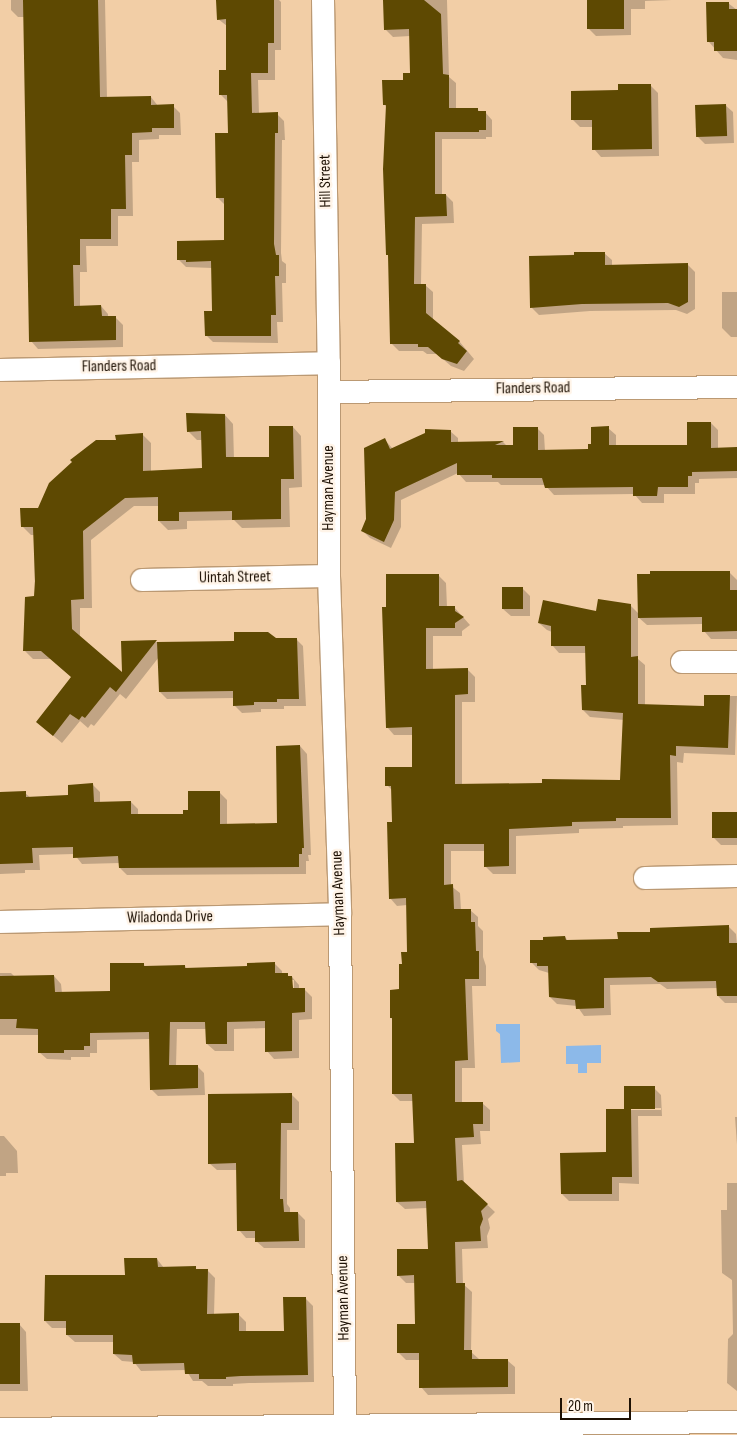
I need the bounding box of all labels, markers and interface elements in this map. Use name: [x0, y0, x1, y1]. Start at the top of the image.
street label: Hill Street: [316, 154, 336, 208]
street label: Flanders Road: [82, 357, 156, 377]
street label: Flanders Road: [496, 379, 570, 399]
street label: Hayman Avenue: [319, 445, 339, 531]
street label: Uintah Street: [199, 568, 271, 588]
street label: Hayman Avenue: [328, 850, 350, 936]
street label: Wiladonda Drive: [127, 908, 213, 928]
street label: Hayman Avenue: [334, 1255, 354, 1341]
scale bar: [562, 1388, 633, 1420]
text: 20 m: [568, 1397, 593, 1416]

